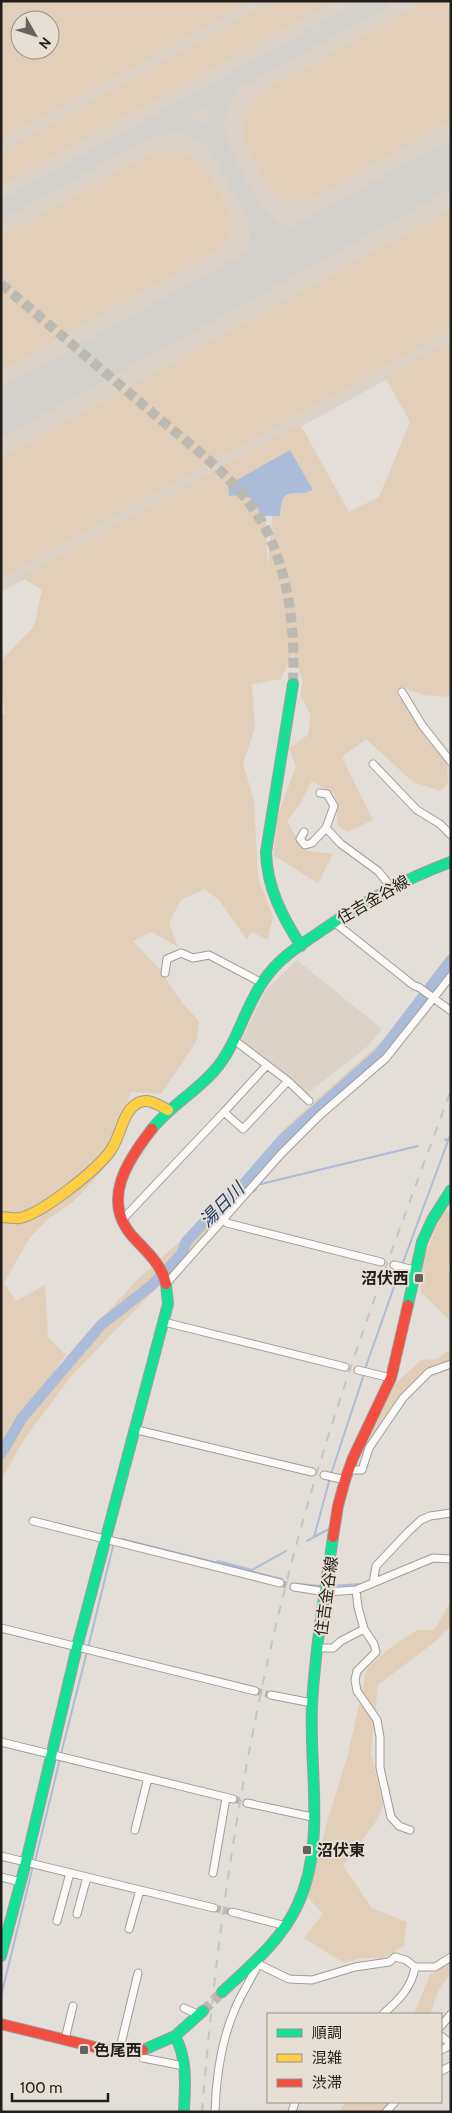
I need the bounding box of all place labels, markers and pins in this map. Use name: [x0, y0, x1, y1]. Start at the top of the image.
place label: 沼伏西: [361, 1269, 409, 1288]
marker: 沼伏西: [413, 1272, 425, 1284]
place label: 沼伏東: [317, 1841, 365, 1860]
marker: 沼伏東: [301, 1844, 313, 1856]
place label: 色尾西: [94, 2041, 142, 2060]
marker: 色尾西: [78, 2044, 90, 2056]

